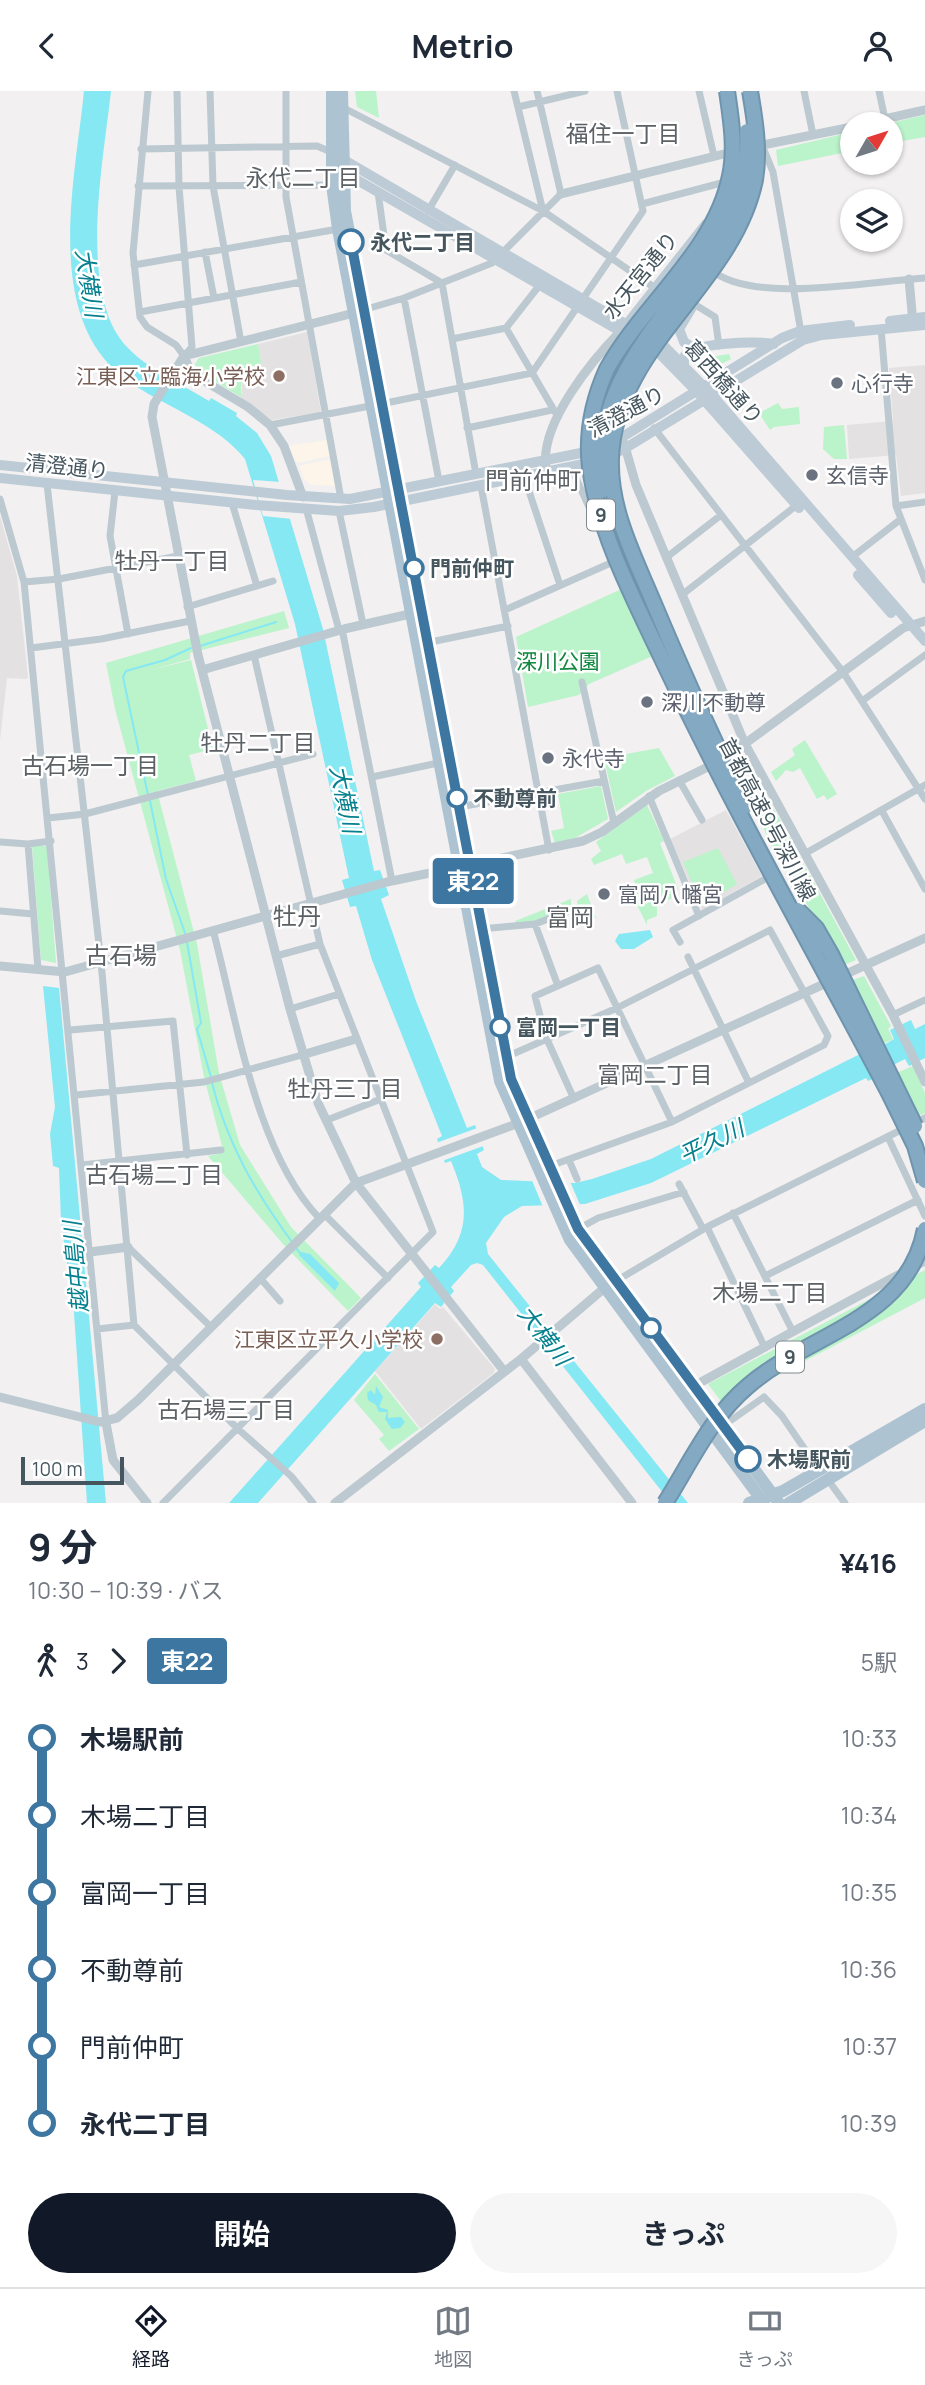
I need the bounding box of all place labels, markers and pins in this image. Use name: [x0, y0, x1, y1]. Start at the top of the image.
place label: 永代二丁目: [370, 228, 475, 256]
marker: 永代二丁目: [338, 229, 364, 255]
place label: 江東区立臨海小学校: [76, 362, 265, 390]
marker: 江東区立臨海小学校: [271, 368, 287, 384]
place label: 心行寺: [851, 369, 914, 397]
marker: 心行寺: [829, 375, 845, 391]
place label: 玄信寺: [826, 461, 889, 489]
marker: 玄信寺: [804, 467, 820, 483]
place label: 門前仲町: [430, 554, 514, 582]
marker: 門前仲町: [404, 558, 424, 578]
place label: 深川不動尊: [661, 688, 766, 716]
marker: 深川不動尊: [639, 694, 655, 710]
place label: 永代寺: [562, 744, 625, 772]
marker: 永代寺: [540, 750, 556, 766]
place label: 不動尊前: [473, 784, 557, 812]
marker: 不動尊前: [447, 788, 467, 808]
place label: 富岡八幡宮: [618, 880, 723, 908]
marker: 富岡八幡宮: [596, 886, 612, 902]
place label: 富岡一丁目: [516, 1013, 621, 1041]
marker: 富岡一丁目: [490, 1017, 510, 1037]
unlabelled marker: [641, 1318, 661, 1338]
place label: 江東区立平久小学校: [234, 1325, 423, 1353]
marker: 江東区立平久小学校: [429, 1331, 445, 1347]
place label: 木場駅前: [767, 1445, 851, 1473]
marker: 木場駅前: [735, 1446, 761, 1472]

